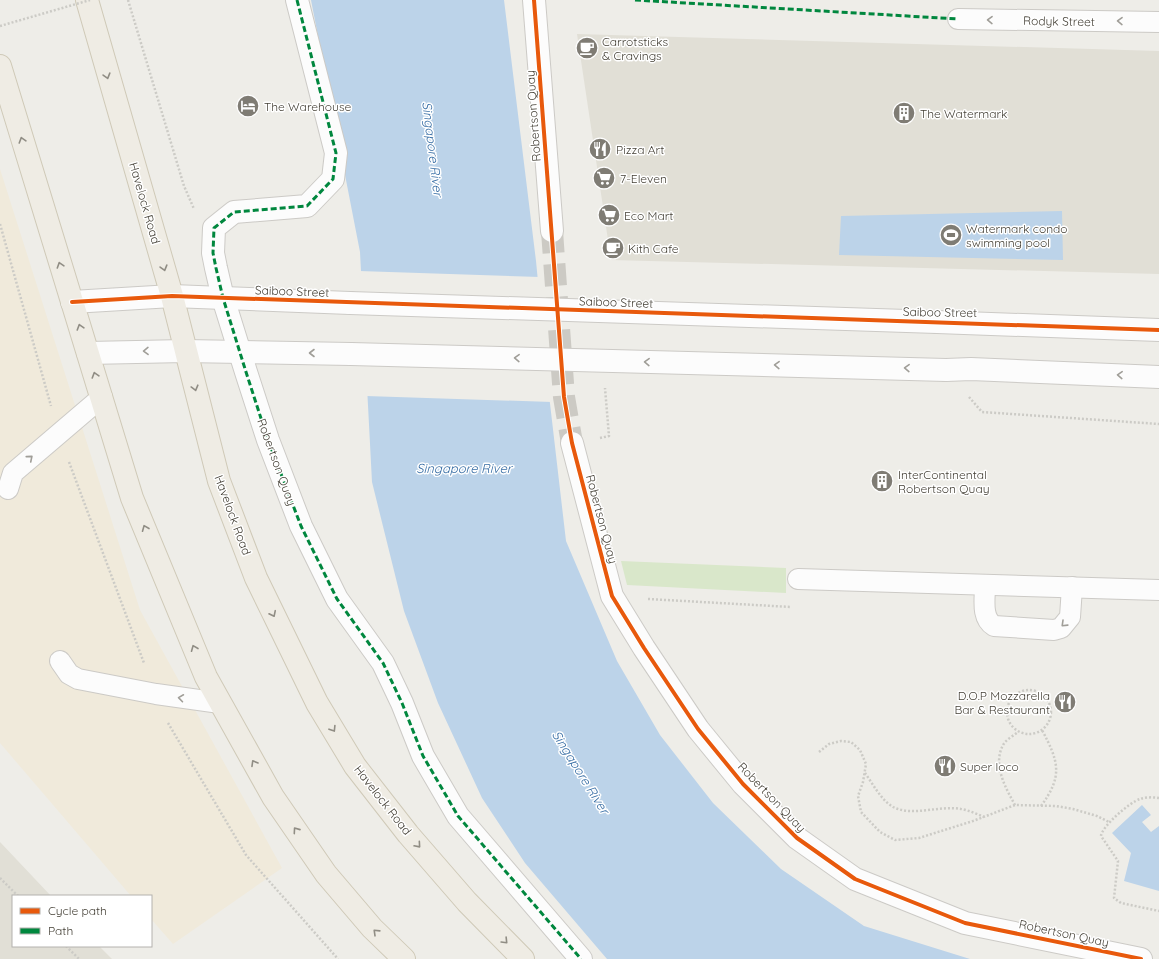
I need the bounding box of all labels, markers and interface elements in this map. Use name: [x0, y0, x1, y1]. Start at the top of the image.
street label: Rodyk Street: [1023, 13, 1095, 29]
one-way arrow: [987, 16, 993, 24]
one-way arrow: [1117, 17, 1123, 25]
place label: Carrotsticks & Cravings: [602, 34, 668, 63]
cafe icon: Carrotsticks & Cravings: [574, 35, 600, 61]
street label: Robertson Quay: [522, 70, 544, 162]
one-way arrow: [102, 72, 111, 79]
hotel icon: The Warehouse: [235, 93, 261, 119]
place label: The Warehouse: [264, 99, 352, 114]
building icon: The Watermark: [891, 100, 917, 126]
water label: Singapore River: [419, 101, 447, 199]
place label: The Watermark: [920, 106, 1008, 121]
restaurant icon: Pizza Art: [587, 136, 613, 162]
one-way arrow: [18, 137, 27, 144]
place label: Pizza Art: [616, 142, 664, 157]
street label: Havelock Road: [126, 160, 164, 246]
supermarket icon: 7-Eleven: [591, 165, 617, 191]
place label: 7-Eleven: [620, 171, 667, 186]
supermarket icon: Eco Mart: [596, 202, 622, 228]
place label: Eco Mart: [624, 208, 673, 223]
place label: Watermark condo swimming pool: [966, 221, 1068, 250]
sports icon: Watermark condo swimming pool: [938, 222, 964, 248]
cafe icon: Kith Cafe: [600, 235, 626, 261]
place label: Kith Cafe: [628, 241, 679, 256]
one-way arrow: [56, 261, 65, 268]
one-way arrow: [159, 264, 168, 271]
street label: Saiboo Street: [255, 282, 329, 300]
street label: Saiboo Street: [579, 293, 653, 311]
street label: Saiboo Street: [903, 304, 977, 320]
one-way arrow: [76, 324, 85, 331]
one-way arrow: [143, 347, 149, 356]
one-way arrow: [309, 349, 315, 357]
one-way arrow: [514, 354, 520, 362]
one-way arrow: [644, 357, 650, 366]
one-way arrow: [774, 361, 780, 369]
one-way arrow: [904, 364, 910, 373]
one-way arrow: [91, 371, 100, 378]
one-way arrow: [1117, 371, 1123, 380]
one-way arrow: [190, 385, 199, 392]
street label: Robertson Quay: [254, 416, 300, 508]
one-way arrow: [25, 456, 33, 463]
water label: Singapore River: [416, 460, 514, 476]
place label: InterContinental Robertson Quay: [898, 467, 990, 496]
building icon: InterContinental Robertson Quay: [869, 468, 895, 494]
street label: Havelock Road: [212, 473, 254, 557]
street label: Robertson Quay: [583, 473, 621, 565]
one-way arrow: [141, 524, 149, 531]
one-way arrow: [268, 609, 276, 617]
one-way arrow: [1061, 619, 1069, 626]
one-way arrow: [191, 644, 199, 652]
place label: D.O.P Mozzarella Bar & Restaurant: [954, 688, 1050, 717]
restaurant icon: D.O.P Mozzarella Bar & Restaurant: [1052, 689, 1078, 715]
one-way arrow: [178, 694, 185, 703]
one-way arrow: [328, 725, 335, 732]
water label: Singapore River: [549, 727, 614, 818]
restaurant icon: Super loco: [932, 753, 958, 779]
street label: Robertson Quay: [735, 759, 809, 835]
place label: Super loco: [960, 759, 1019, 774]
one-way arrow: [251, 760, 258, 767]
street label: Havelock Road: [351, 762, 415, 838]
one-way arrow: [293, 827, 301, 834]
one-way arrow: [413, 840, 420, 848]
legend: [12, 895, 152, 947]
text: Cycle path: [48, 903, 107, 918]
street label: Robertson Quay: [1018, 916, 1110, 950]
text: Path: [48, 923, 73, 938]
one-way arrow: [373, 929, 381, 937]
one-way arrow: [500, 936, 508, 944]

